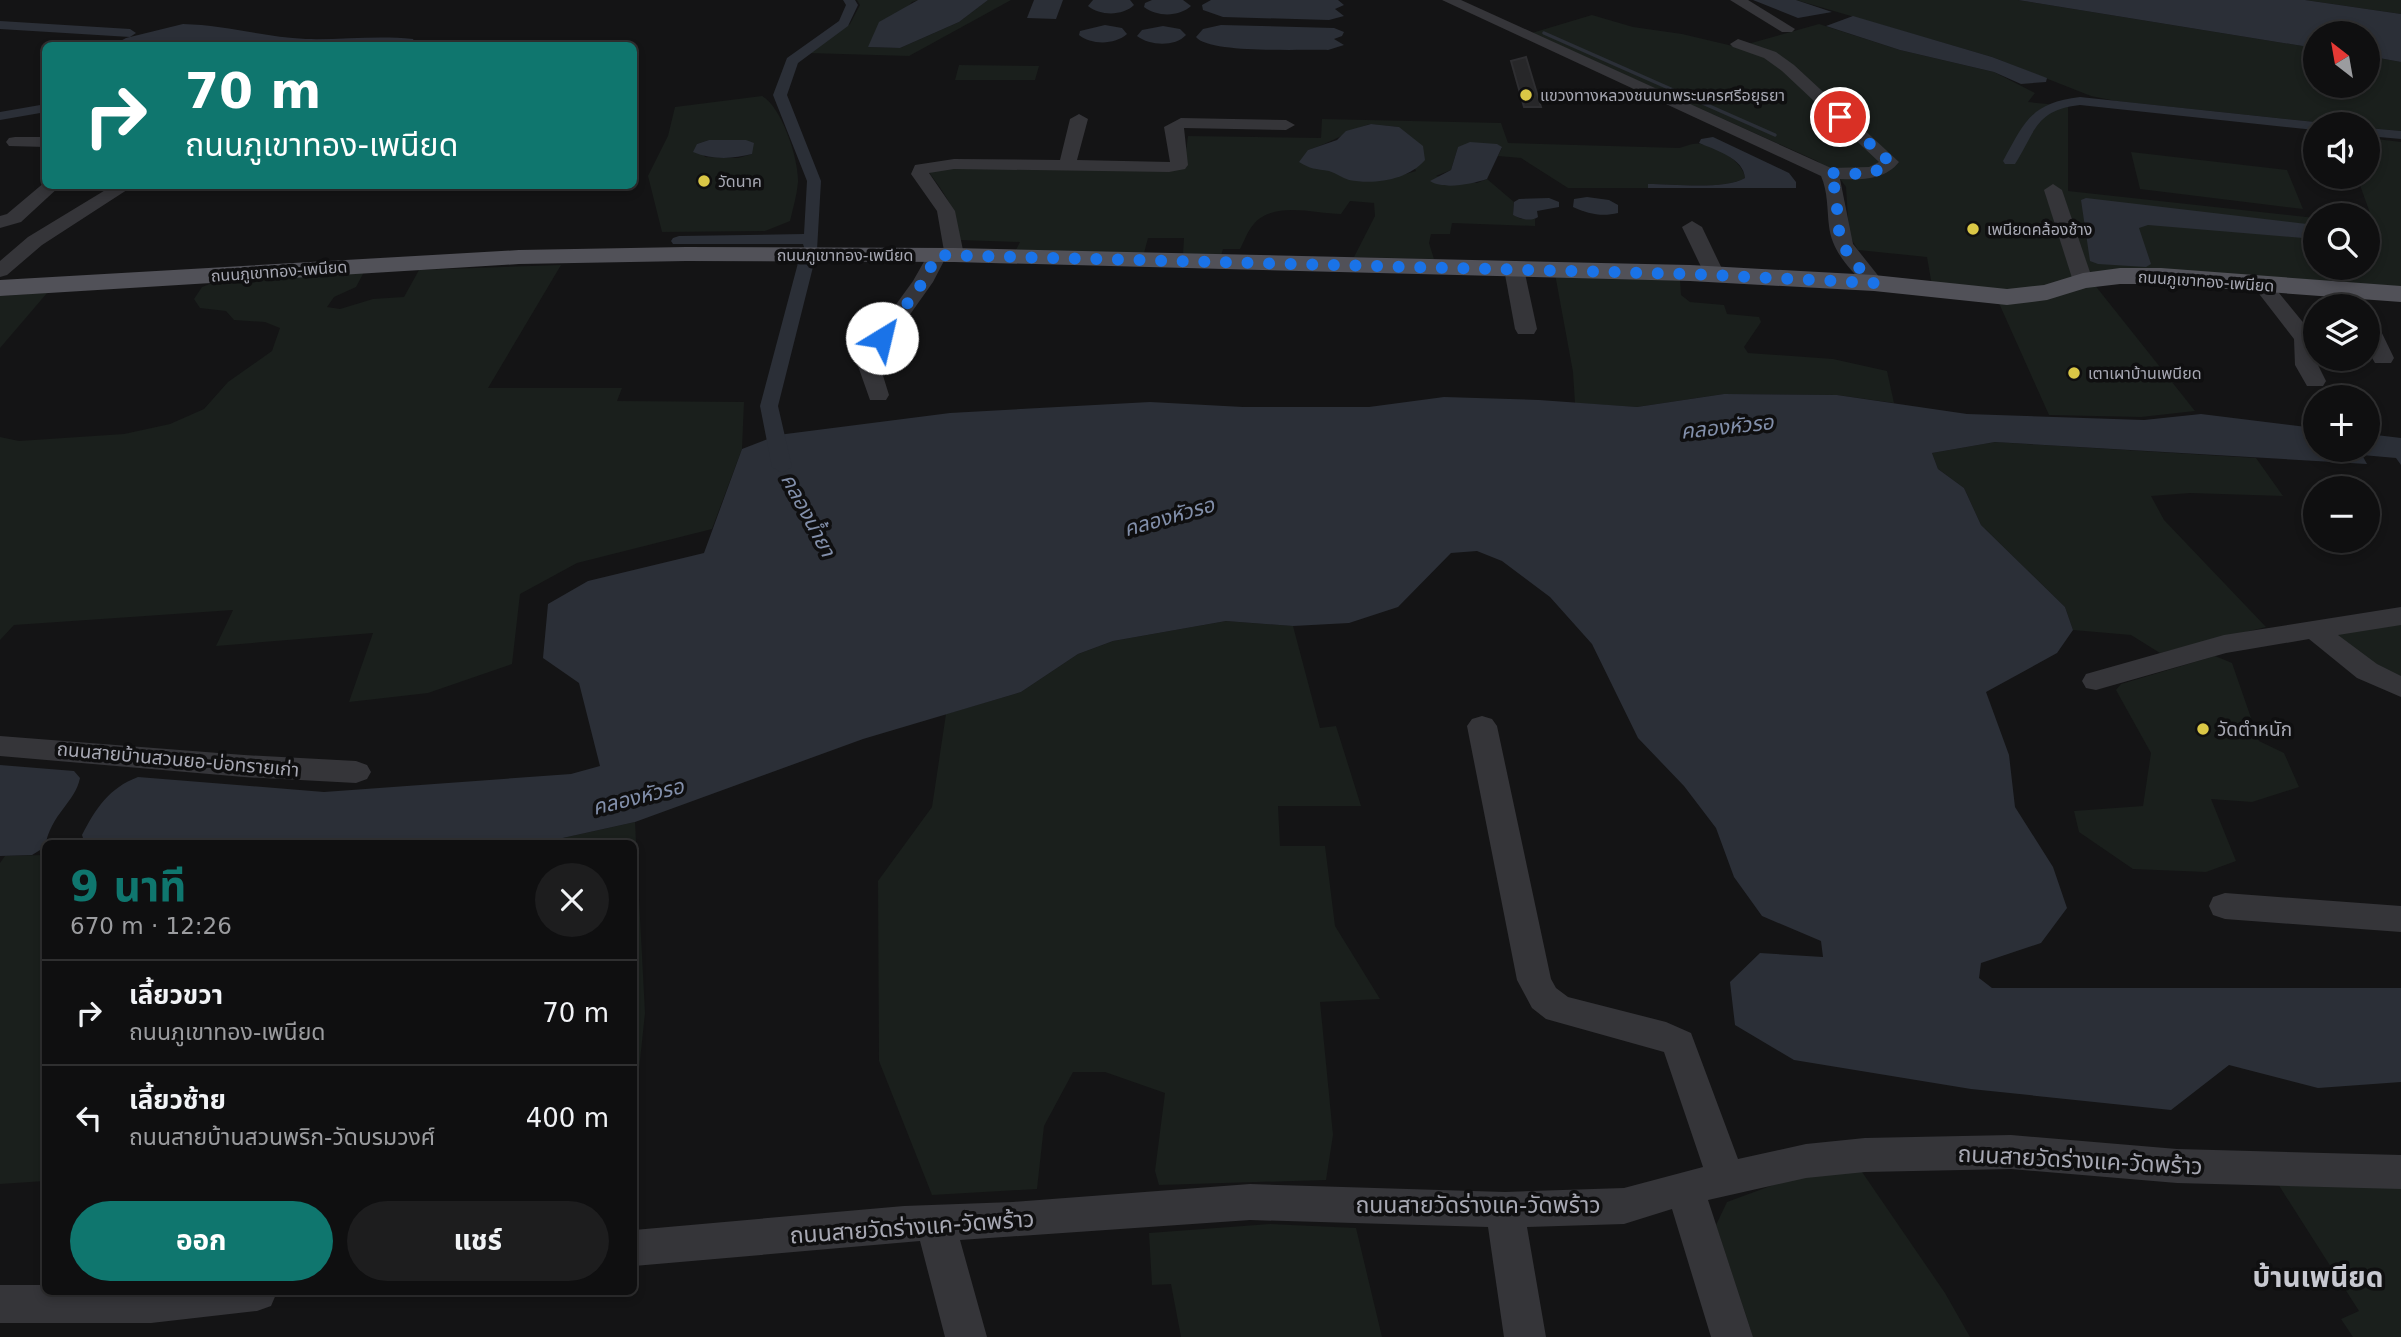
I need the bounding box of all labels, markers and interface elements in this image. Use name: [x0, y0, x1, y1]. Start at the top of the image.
north arrow: [2303, 21, 2380, 98]
map controls: [2303, 21, 2380, 553]
text: 70 m: [185, 63, 321, 120]
icon: right: [70, 70, 161, 161]
place label: แขวงทางหลวงชนบทพระนครศรีอยุธยา: [1540, 86, 1785, 105]
marker: แขวงทางหลวงชนบทพระนครศรีอยุธยา: [1518, 87, 1534, 103]
pin: [1810, 87, 1870, 147]
icon: arrive: [1821, 98, 1859, 136]
button: sound: [2303, 112, 2380, 189]
text: ถนนภูเขาทอง-เพนียด: [185, 126, 458, 164]
place label: วัดนาค: [718, 172, 762, 191]
marker: วัดนาค: [696, 173, 712, 189]
button: search: [2303, 203, 2380, 280]
place label: เพนียดคล้องช้าง: [1987, 220, 2092, 239]
marker: เพนียดคล้องช้าง: [1965, 221, 1981, 237]
street label: ถนนภูเขาทอง-เพนียด: [777, 246, 913, 265]
street label: ถนนภูเขาทอง-เพนียด: [210, 257, 348, 286]
street label: ถนนภูเขาทอง-เพนียด: [2137, 267, 2275, 296]
button: layers: [2303, 294, 2380, 371]
position arrow: [845, 301, 919, 375]
place label: เตาเผาบ้านเพนียด: [2088, 364, 2202, 383]
marker: เตาเผาบ้านเพนียด: [2066, 365, 2082, 381]
button: +: [2303, 385, 2380, 462]
water label: คลองหัวรอ: [1679, 410, 1776, 444]
water label: คลองน้ำยา: [776, 468, 843, 562]
button: −: [2303, 476, 2380, 553]
water label: คลองหัวรอ: [1121, 492, 1218, 541]
place label: วัดตำหนัก: [2217, 718, 2292, 740]
marker: วัดตำหนัก: [2195, 721, 2211, 737]
street label: ถนนสายบ้านสวนยอ-บ่อทรายเก่า: [56, 737, 300, 781]
water label: คลองหัวรอ: [590, 774, 687, 820]
text: 9 นาที: [70, 862, 186, 911]
button: close: [535, 863, 609, 937]
text: 670 m · 12:26: [70, 913, 232, 939]
text: เลี้ยวขวา: [129, 980, 223, 1010]
icon: right: [70, 994, 108, 1032]
text: 70 m: [542, 998, 609, 1028]
text: ถนนภูเขาทอง-เพนียด: [129, 1019, 325, 1045]
text: เลี้ยวซ้าย: [129, 1085, 226, 1115]
icon: left: [70, 1099, 108, 1137]
text: 400 m: [526, 1103, 609, 1133]
text: ถนนสายบ้านสวนพริก-วัดบรมวงศ์: [129, 1124, 435, 1150]
street label: ถนนสายวัดร่างแค-วัดพร้าว: [1957, 1141, 2203, 1179]
street label: ถนนสายวัดร่างแค-วัดพร้าว: [1355, 1192, 1601, 1218]
button: ออก: [70, 1201, 333, 1281]
button: แชร์: [347, 1201, 609, 1281]
street label: ถนนสายวัดร่างแค-วัดพร้าว: [789, 1205, 1035, 1249]
district label: บ้านเพนียด: [2253, 1261, 2383, 1294]

